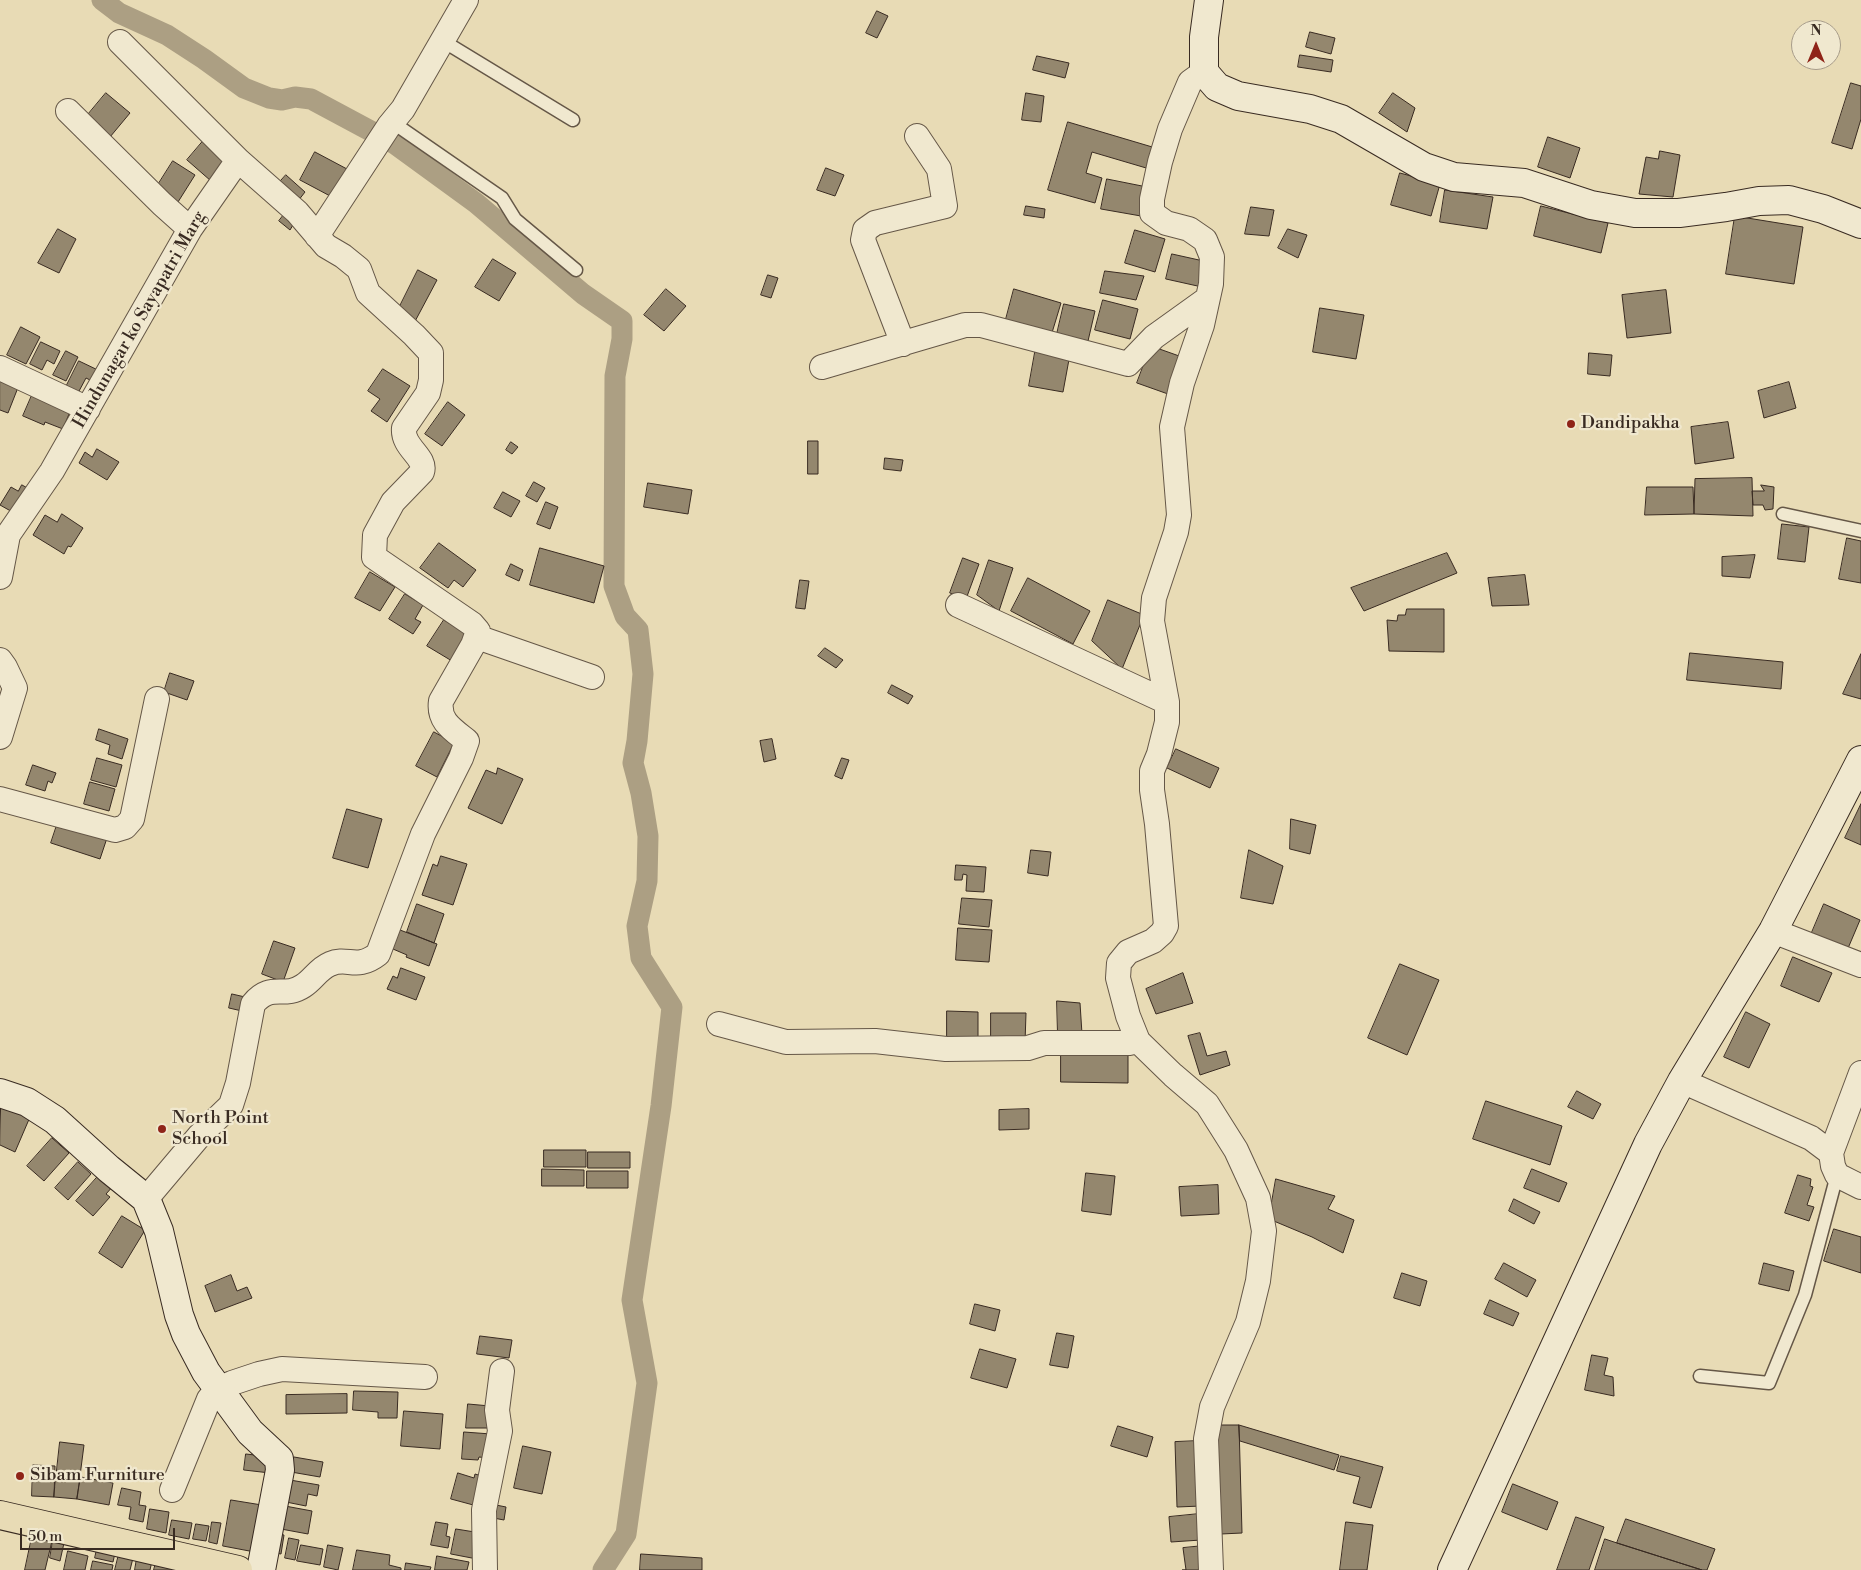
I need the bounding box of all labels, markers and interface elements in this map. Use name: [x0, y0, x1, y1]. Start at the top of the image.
north arrow: [1791, 20, 1841, 70]
text: N: [1810, 22, 1822, 40]
street label: Hindunagar ko Sayapatri Marg: [69, 208, 211, 432]
place label: Dandipakha: [1581, 413, 1680, 435]
marker: Dandipakha: [1565, 418, 1577, 430]
place label: North Point School: [172, 1108, 269, 1150]
marker: North Point School: [156, 1123, 168, 1135]
place label: Sibam Furniture: [30, 1465, 165, 1487]
marker: Sibam Furniture: [14, 1470, 26, 1482]
scale bar: [22, 1518, 178, 1550]
text: 50 m: [28, 1527, 62, 1546]

